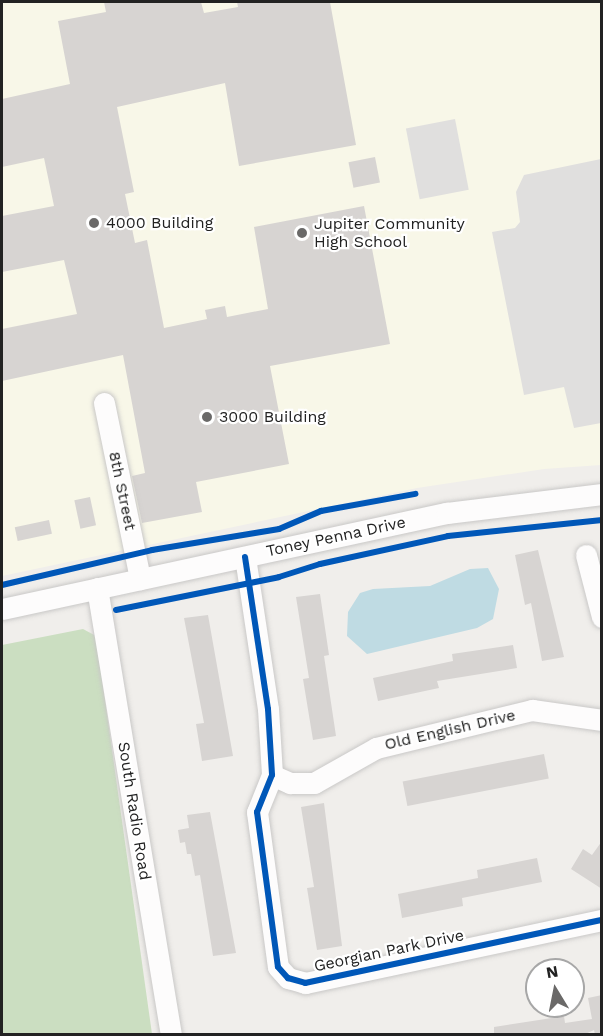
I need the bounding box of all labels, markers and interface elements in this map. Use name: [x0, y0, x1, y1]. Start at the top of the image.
place label: 4000 Building: [106, 213, 213, 233]
place label: Jupiter Community High School: [314, 214, 465, 252]
marker: 4000 Building: [87, 216, 101, 230]
marker: Jupiter Community High School: [295, 226, 309, 240]
place label: 3000 Building: [219, 407, 326, 427]
marker: 3000 Building: [200, 410, 214, 424]
street label: 8th Street: [104, 450, 140, 532]
street label: Toney Penna Drive: [264, 513, 408, 561]
street label: Old English Drive: [383, 706, 517, 754]
street label: South Radio Road: [114, 740, 154, 882]
street label: Georgian Park Drive: [312, 926, 466, 976]
north arrow: [525, 958, 585, 1018]
text: N: [545, 961, 560, 982]

